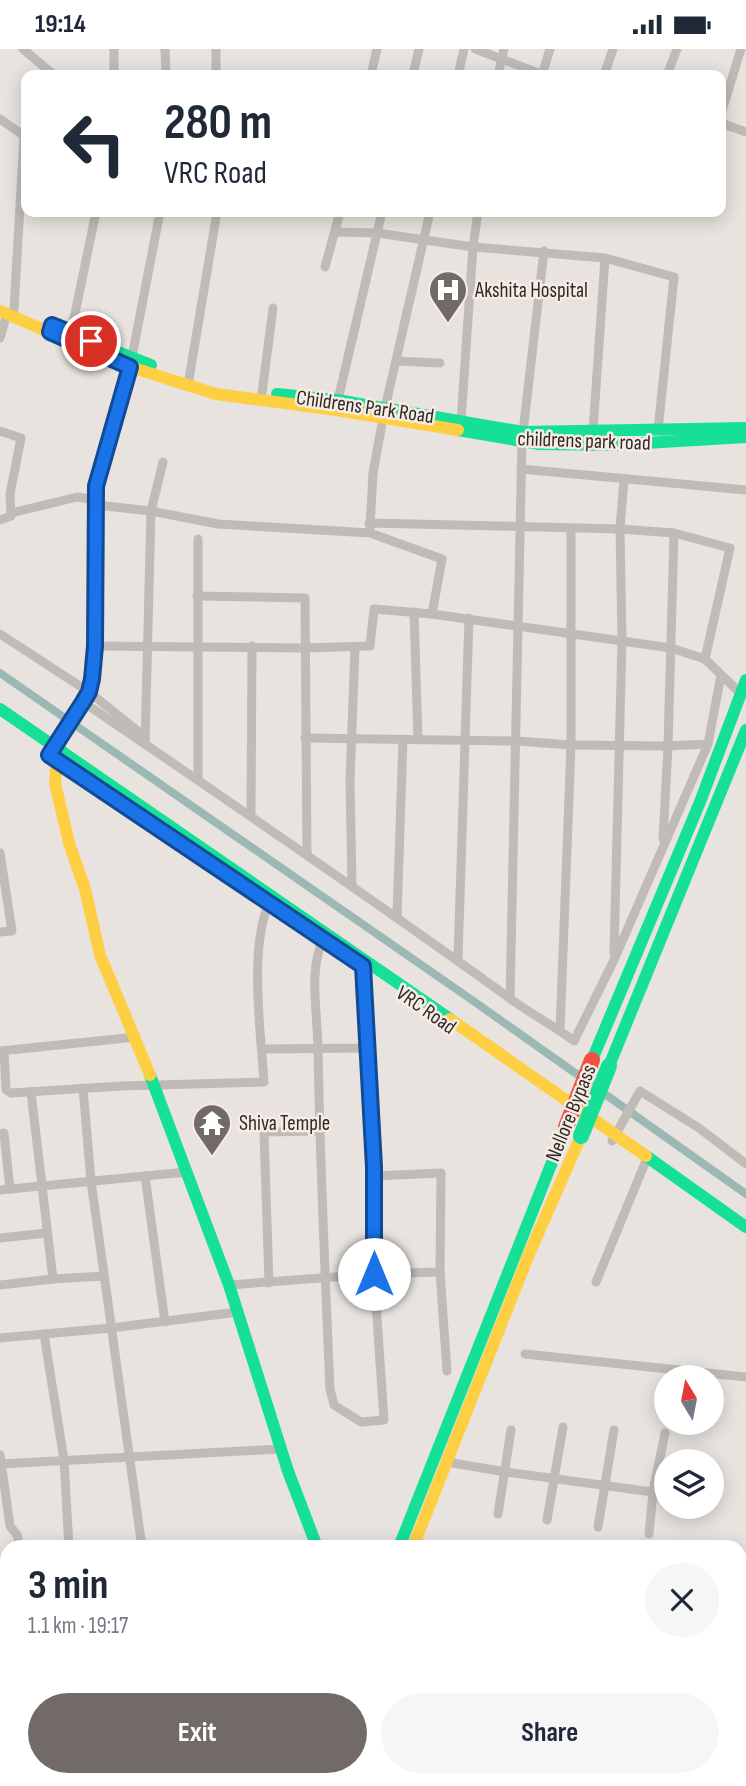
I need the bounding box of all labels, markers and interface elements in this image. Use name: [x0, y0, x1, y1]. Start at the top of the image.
text: 19:14: [35, 9, 86, 40]
text: 280 m: [164, 94, 272, 153]
icon: left: [49, 98, 140, 189]
text: VRC Road: [164, 154, 267, 193]
hospital icon: Akshita Hospital: [427, 269, 469, 324]
place label: Akshita Hospital: [474, 278, 588, 303]
pin: [61, 311, 121, 371]
icon: arrive: [72, 322, 110, 360]
street label: Childrens Park Road: [295, 385, 435, 429]
street label: childrens park road: [517, 426, 651, 456]
street label: VRC Road: [391, 980, 461, 1040]
street label: Nellore Bypass: [540, 1061, 602, 1165]
temple icon: Shiva Temple: [191, 1102, 233, 1157]
place label: Shiva Temple: [239, 1111, 330, 1136]
position arrow: [337, 1237, 411, 1311]
north arrow: [654, 1365, 724, 1435]
map controls: [654, 1365, 724, 1519]
button: layers: [654, 1449, 724, 1519]
text: 3 min: [28, 1560, 108, 1611]
button: close: [645, 1563, 719, 1637]
text: 1.1 km · 19:17: [28, 1612, 128, 1640]
button: Exit: [28, 1693, 367, 1773]
button: Share: [381, 1693, 719, 1773]

